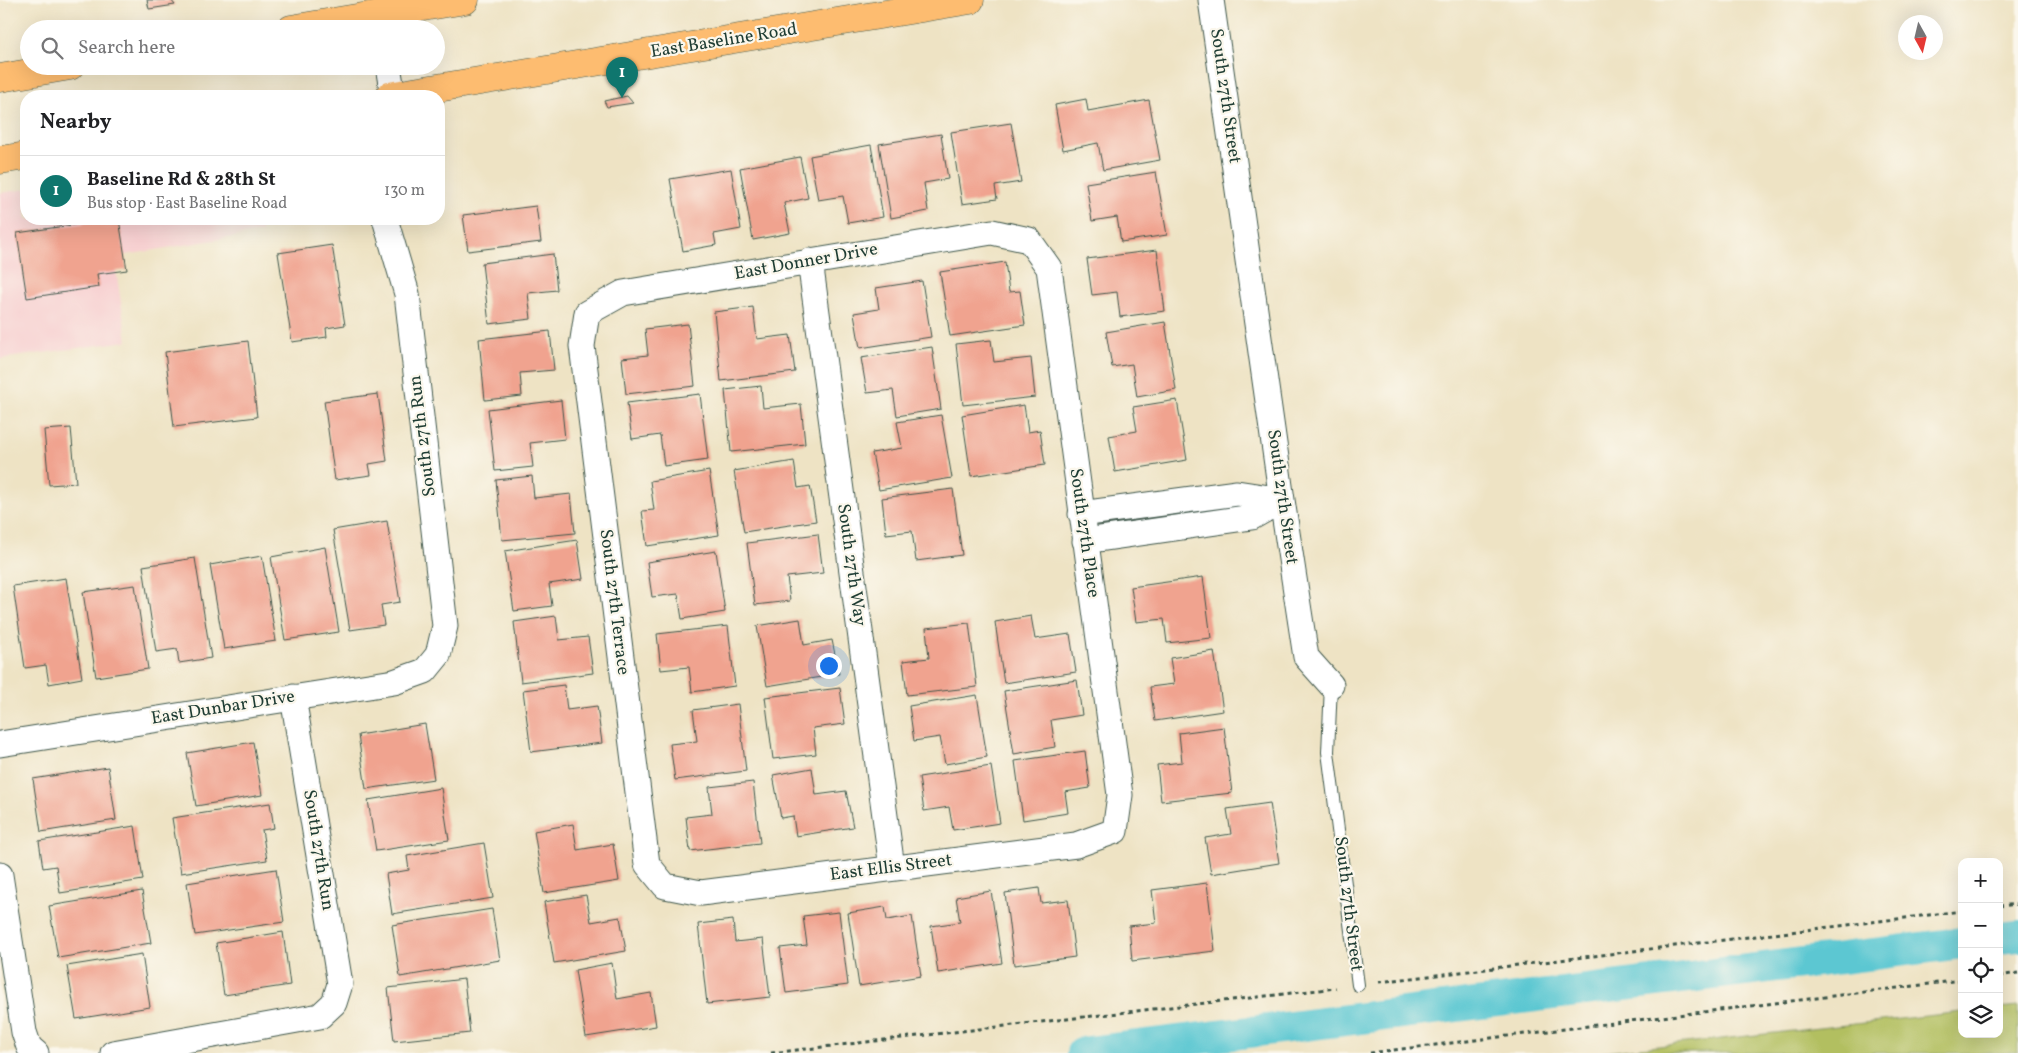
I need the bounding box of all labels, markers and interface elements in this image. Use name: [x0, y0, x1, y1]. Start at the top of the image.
north arrow: [1898, 15, 1943, 60]
street label: East Baseline Road: [649, 17, 799, 65]
search box: [20, 20, 445, 75]
street label: South 27th Street: [1203, 27, 1247, 165]
icon: search: [38, 34, 66, 62]
text: Search here: [78, 35, 175, 61]
pin: 1: [606, 57, 638, 98]
text: Nearby: [40, 108, 111, 137]
text: Baseline Rd & 28th St: [87, 167, 276, 193]
text: 1: [53, 180, 59, 202]
text: 130 m: [384, 180, 425, 202]
text: Bus stop · East Baseline Road: [87, 193, 287, 215]
street label: East Donner Drive: [732, 237, 880, 287]
street label: South 27th Run: [403, 374, 443, 498]
street label: South 27th Street: [1260, 428, 1304, 566]
street label: South 27th Place: [1063, 467, 1105, 599]
street label: South 27th Way: [830, 502, 872, 628]
street label: South 27th Terrace: [593, 528, 635, 676]
your location: [816, 653, 842, 679]
street label: East Dunbar Drive: [149, 684, 297, 732]
street label: South 27th Run: [296, 788, 340, 913]
street label: South 27th Street: [1327, 835, 1369, 973]
street label: East Ellis Street: [828, 848, 954, 888]
map controls: [1958, 858, 2003, 1038]
button: +: [1958, 858, 2003, 903]
button: −: [1958, 903, 2003, 948]
button: locate: [1958, 948, 2003, 993]
button: layers: [1958, 993, 2003, 1038]

